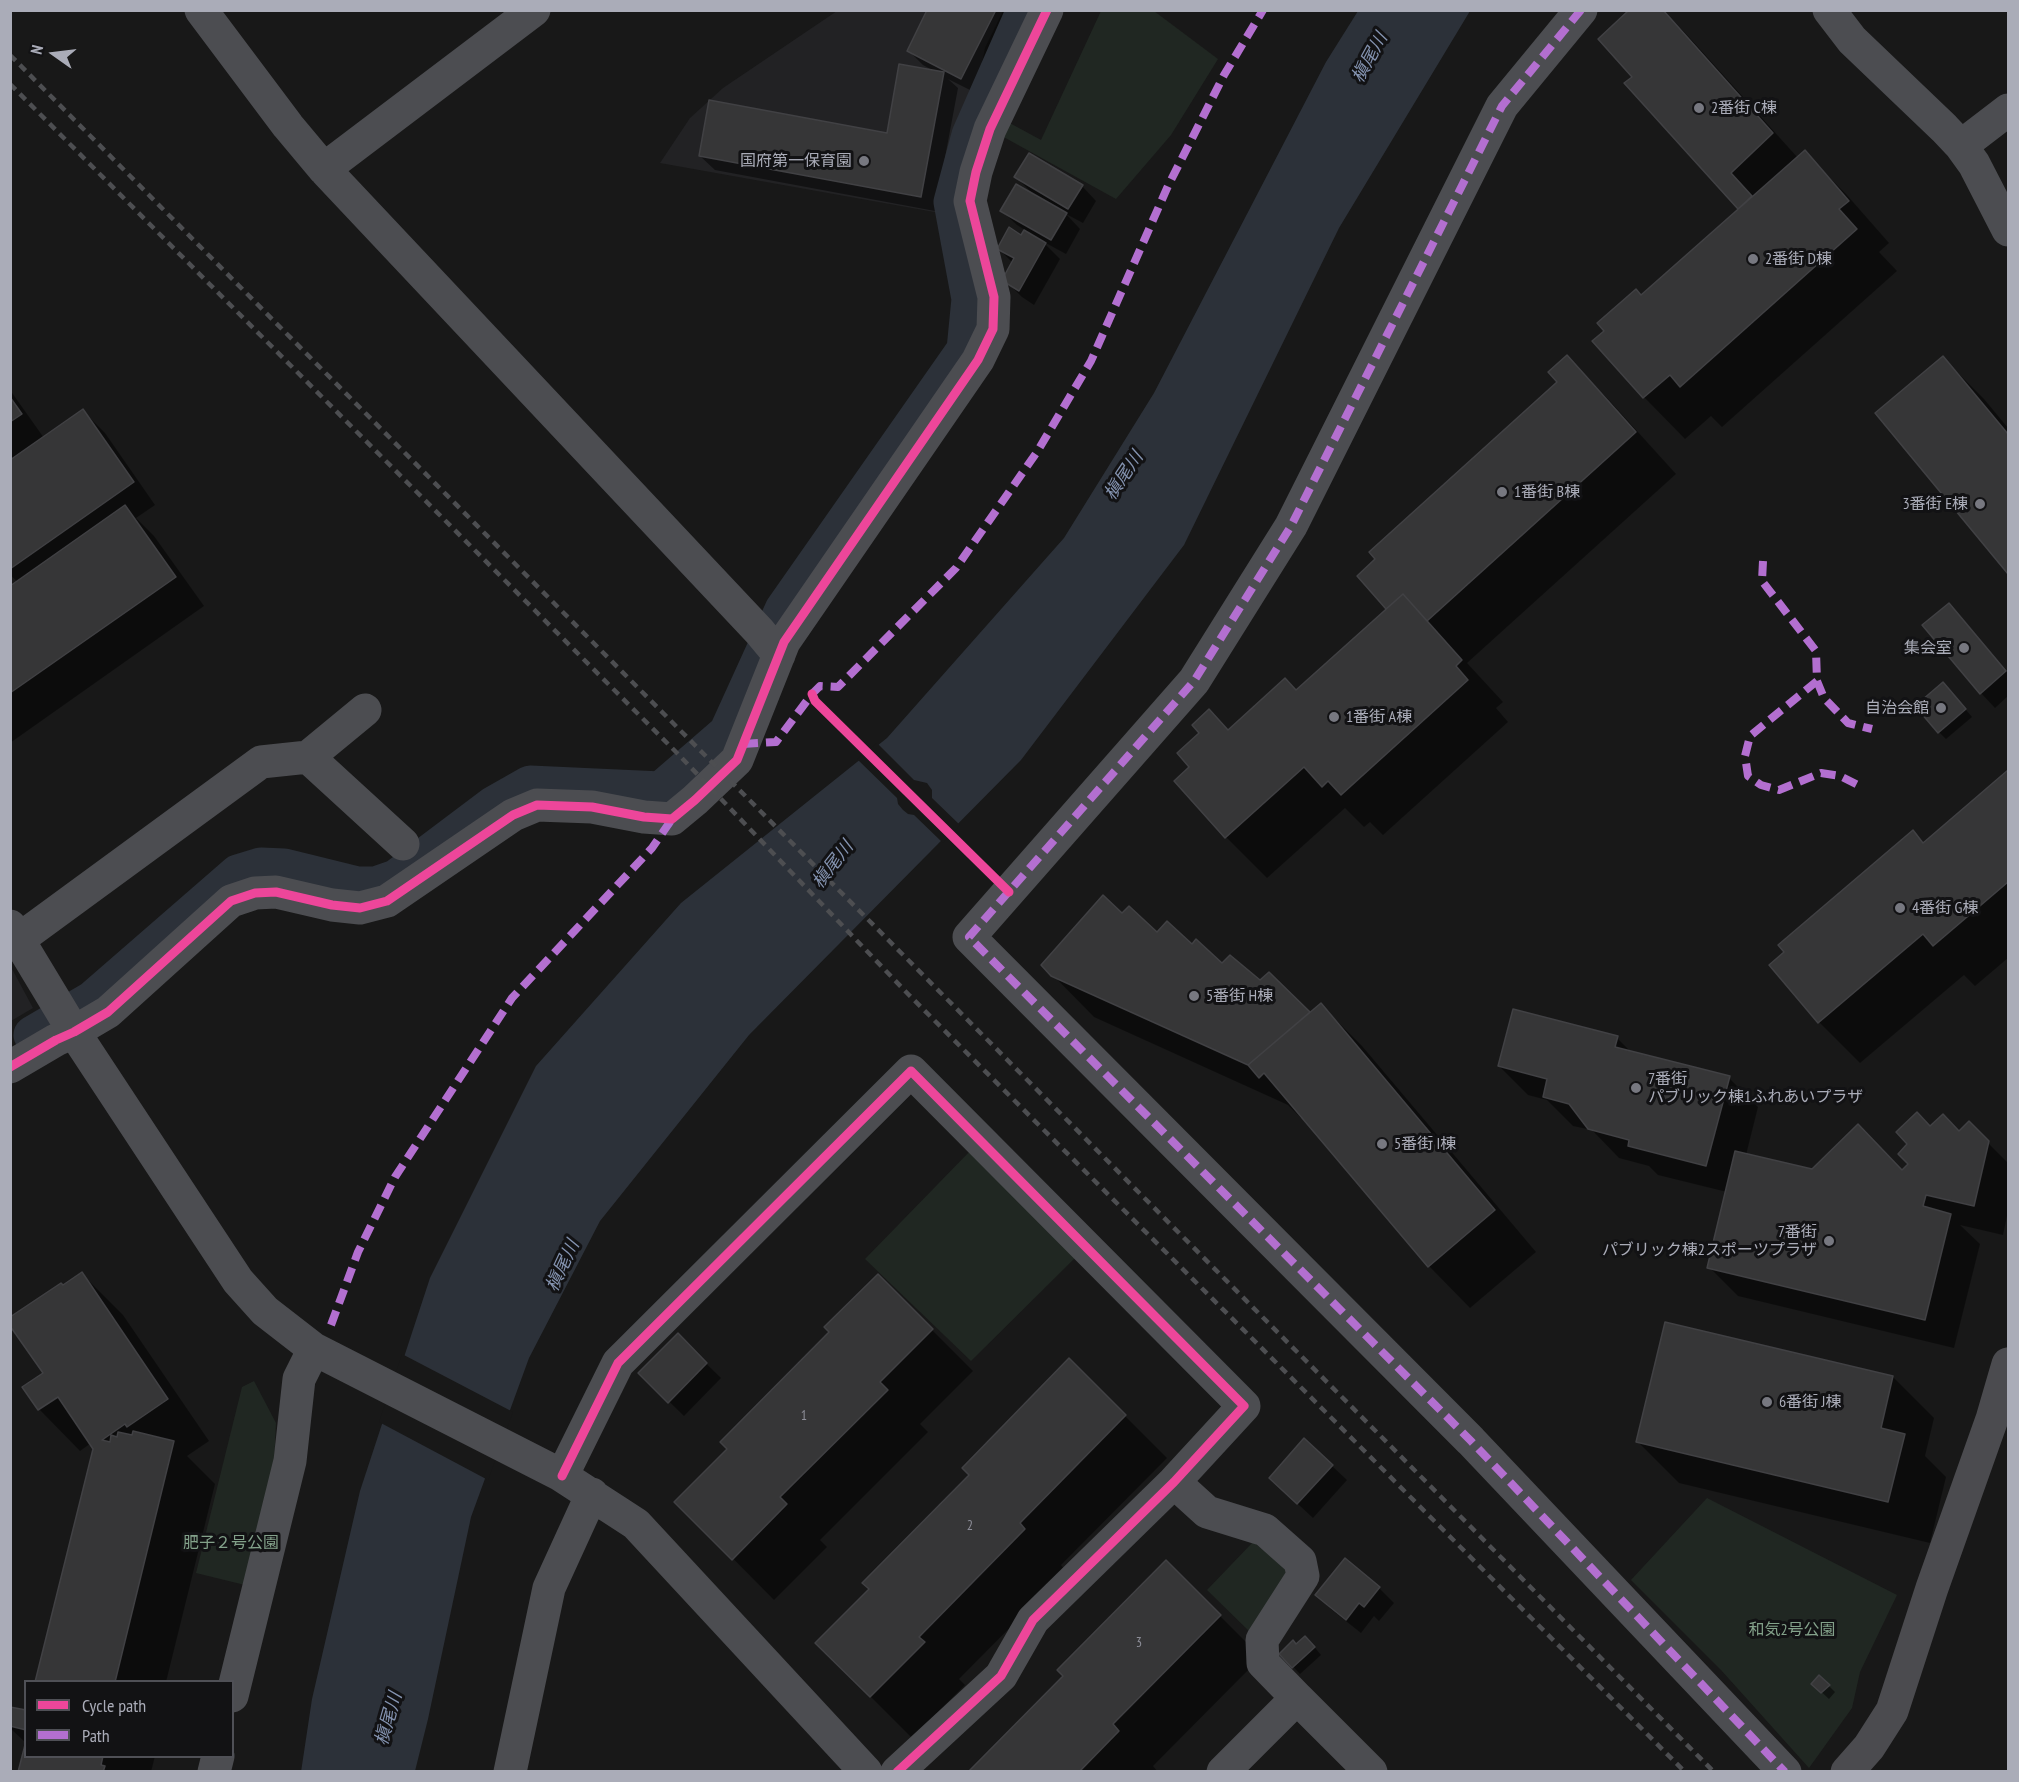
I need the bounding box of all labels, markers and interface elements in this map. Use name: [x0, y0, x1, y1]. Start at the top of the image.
north arrow: [24, 24, 84, 84]
water label: 槇尾川: [1347, 29, 1393, 87]
text: N: [26, 43, 47, 56]
place label: 2番街 C棟: [1711, 98, 1777, 118]
marker: 2番街 C棟: [1692, 101, 1706, 115]
place label: 国府第一保育園: [740, 151, 852, 171]
marker: 国府第一保育園: [857, 154, 871, 168]
place label: 2番街 D棟: [1765, 249, 1832, 269]
marker: 2番街 D棟: [1746, 252, 1760, 266]
water label: 槇尾川: [1100, 448, 1148, 504]
place label: 1番街 B棟: [1514, 482, 1580, 502]
marker: 1番街 B棟: [1495, 485, 1509, 499]
place label: 3番街 E棟: [1903, 494, 1968, 514]
marker: 3番街 E棟: [1973, 497, 1987, 511]
place label: 集会室: [1904, 638, 1952, 658]
marker: 集会室: [1957, 641, 1971, 655]
place label: 自治会館: [1865, 698, 1929, 718]
marker: 自治会館: [1934, 701, 1948, 715]
place label: 1番街 A棟: [1346, 707, 1412, 727]
marker: 1番街 A棟: [1327, 710, 1341, 724]
water label: 槇尾川: [808, 837, 858, 893]
place label: 4番街 G棟: [1912, 898, 1978, 918]
marker: 4番街 G棟: [1893, 901, 1907, 915]
place label: 5番街 H棟: [1206, 986, 1273, 1006]
marker: 5番街 H棟: [1187, 989, 1201, 1003]
place label: 7番街 パブリック棟1ふれあいプラザ: [1648, 1069, 1863, 1107]
marker: 7番街 パブリック棟1ふれあいプラザ: [1629, 1081, 1643, 1095]
place label: 5番街 I棟: [1394, 1134, 1456, 1154]
marker: 5番街 I棟: [1375, 1137, 1389, 1151]
place label: 7番街 パブリック棟2スポーツプラザ: [1602, 1222, 1817, 1260]
marker: 7番街 パブリック棟2スポーツプラザ: [1822, 1234, 1836, 1248]
water label: 槇尾川: [542, 1237, 584, 1295]
place label: 6番街 J棟: [1779, 1392, 1841, 1412]
marker: 6番街 J棟: [1760, 1395, 1774, 1409]
house number: 1: [801, 1408, 807, 1424]
house number: 2: [967, 1518, 973, 1534]
park label: 肥子２号公園: [183, 1533, 279, 1553]
park label: 和気2号公園: [1748, 1620, 1836, 1640]
house number: 3: [1136, 1635, 1142, 1651]
legend: [24, 1680, 234, 1758]
water label: 槇尾川: [371, 1690, 407, 1748]
text: Cycle path: [82, 1694, 146, 1717]
text: Path: [82, 1724, 110, 1747]

